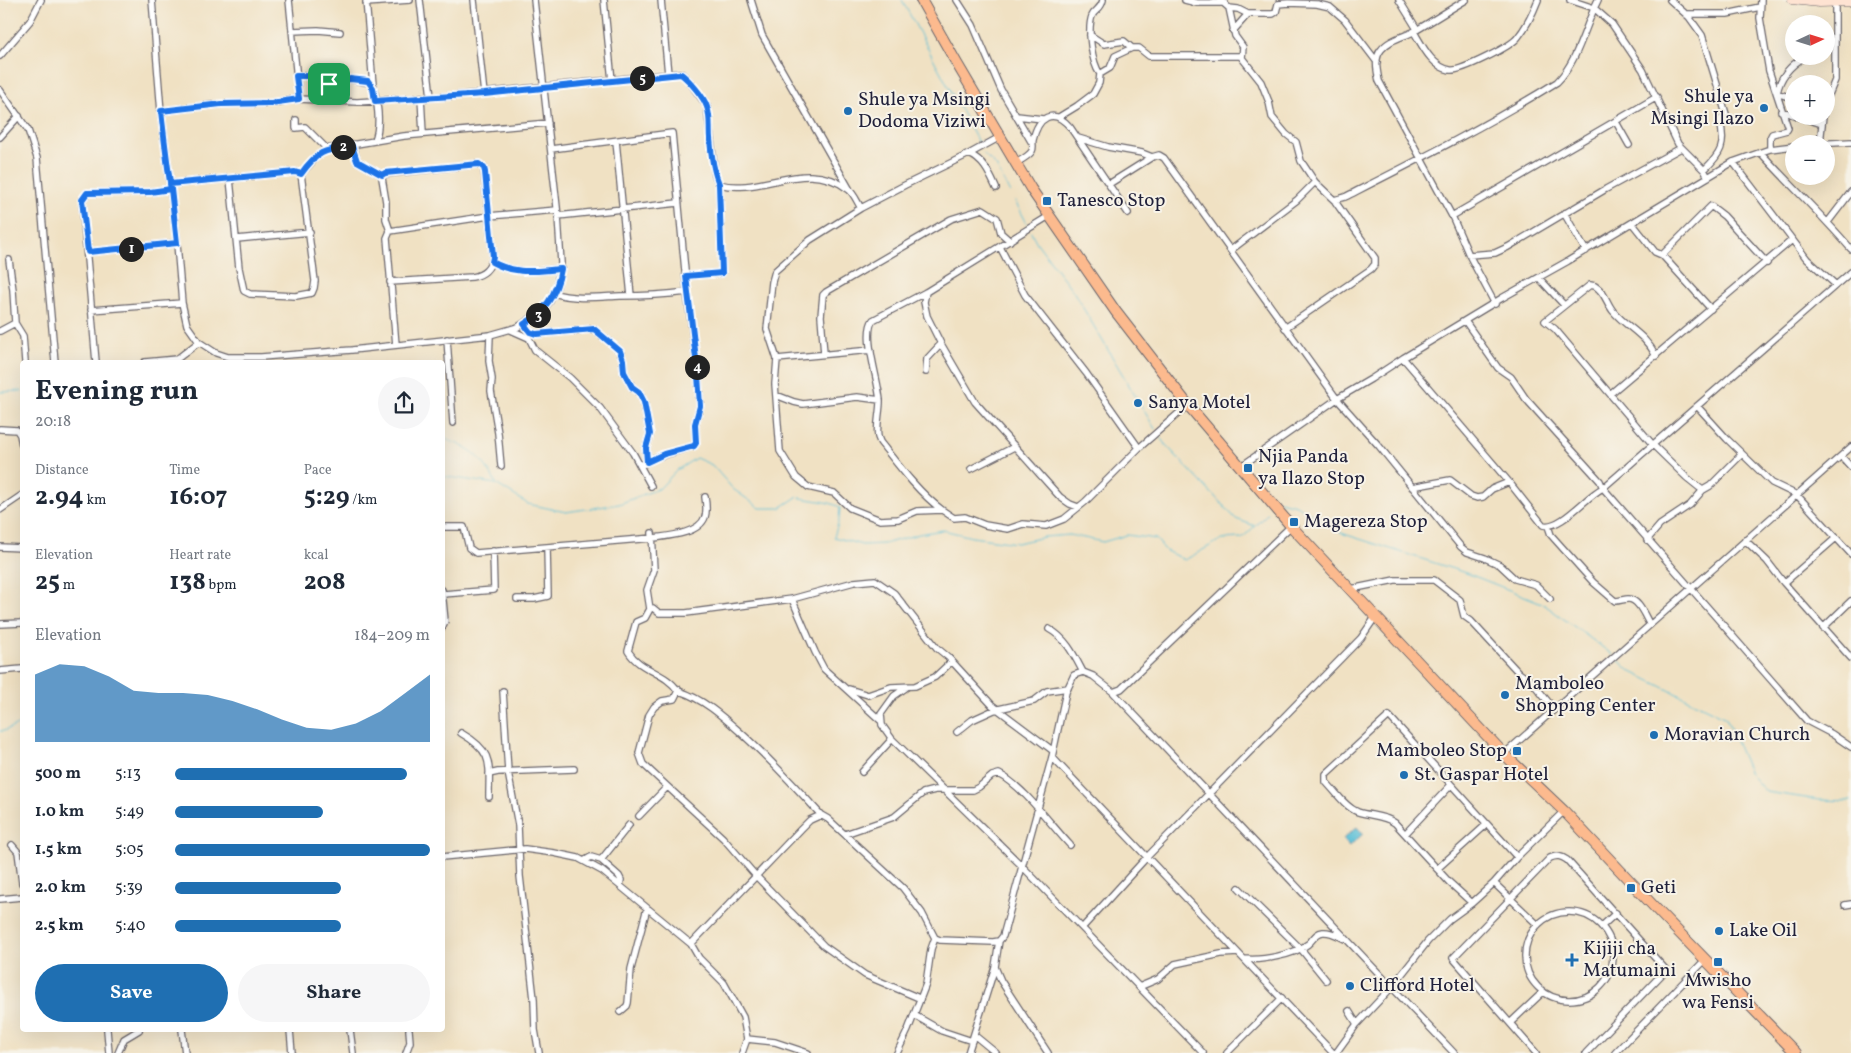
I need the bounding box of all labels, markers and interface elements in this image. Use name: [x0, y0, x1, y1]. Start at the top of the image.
north arrow: [1785, 15, 1835, 65]
map controls: [1785, 15, 1835, 185]
pin: [308, 63, 350, 105]
pin: 5: [630, 66, 654, 90]
text: 5: [639, 69, 646, 88]
icon: arrive: [315, 70, 343, 98]
button: +: [1785, 75, 1835, 125]
place label: Shule ya Msingi Ilazo: [1650, 84, 1754, 132]
place label: Shule ya Msingi Dodoma Viziwi: [858, 87, 991, 135]
marker: Shule ya Msingi Ilazo: [1758, 102, 1770, 114]
marker: Shule ya Msingi Dodoma Viziwi: [842, 105, 854, 117]
pin: 2: [330, 134, 356, 160]
button: −: [1785, 135, 1835, 185]
text: 2: [340, 138, 347, 157]
place label: Tanesco Stop: [1057, 188, 1165, 214]
marker: Tanesco Stop: [1041, 195, 1053, 207]
pin: 1: [118, 236, 144, 262]
text: 1: [129, 240, 134, 259]
pin: 3: [526, 302, 550, 328]
text: 3: [535, 306, 542, 325]
pin: 4: [684, 354, 710, 380]
text: 4: [693, 358, 702, 377]
text: Evening run: [35, 372, 199, 411]
button: share: [378, 377, 430, 429]
place label: Sanya Motel: [1148, 390, 1251, 416]
marker: Sanya Motel: [1132, 397, 1144, 409]
text: 20:18: [35, 411, 71, 433]
place label: Njia Panda ya Ilazo Stop: [1258, 444, 1365, 492]
text: Distance: [35, 461, 89, 480]
text: Time: [169, 461, 200, 480]
text: Pace: [304, 461, 332, 480]
marker: Njia Panda ya Ilazo Stop: [1242, 462, 1254, 474]
text: 2.94: [35, 480, 84, 515]
text: 16:07: [169, 480, 228, 515]
text: 5:29: [304, 480, 349, 515]
text: km: [84, 491, 106, 510]
text: /km: [349, 491, 377, 510]
place label: Magereza Stop: [1304, 509, 1428, 535]
marker: Magereza Stop: [1288, 516, 1300, 528]
text: Elevation: [35, 546, 93, 565]
text: Heart rate: [169, 546, 231, 565]
text: kcal: [304, 546, 329, 565]
text: 25: [35, 565, 60, 600]
text: 138: [169, 565, 206, 600]
text: 208: [304, 565, 346, 600]
text: m: [60, 576, 75, 595]
text: bpm: [206, 576, 237, 595]
text: Elevation: [35, 625, 102, 647]
text: 184–209 m: [354, 625, 430, 647]
place label: Mamboleo Shopping Center: [1515, 671, 1656, 719]
marker: Mamboleo Shopping Center: [1499, 689, 1511, 701]
place label: Moravian Church: [1664, 722, 1810, 748]
marker: Moravian Church: [1648, 729, 1660, 741]
place label: Mamboleo Stop: [1376, 738, 1507, 764]
marker: Mamboleo Stop: [1511, 745, 1523, 757]
place label: St. Gaspar Hotel: [1414, 762, 1549, 788]
text: 500 m: [35, 763, 81, 785]
text: 5:13: [115, 763, 141, 785]
marker: St. Gaspar Hotel: [1398, 769, 1410, 781]
text: 1.0 km: [35, 801, 84, 823]
text: 5:49: [115, 801, 144, 823]
text: 1.5 km: [35, 839, 82, 861]
text: 5:05: [115, 839, 144, 861]
place label: Geti: [1641, 875, 1677, 901]
text: 2.0 km: [35, 877, 86, 899]
text: 5:39: [115, 877, 143, 899]
marker: Geti: [1625, 882, 1637, 894]
text: 2.5 km: [35, 915, 84, 937]
text: 5:40: [115, 915, 145, 937]
place label: Lake Oil: [1729, 918, 1798, 944]
marker: Lake Oil: [1713, 925, 1725, 937]
place label: Kijiji cha Matumaini: [1583, 936, 1677, 984]
marker: Kijiji cha Matumaini: [1565, 953, 1579, 967]
marker: Mwisho wa Fensi: [1712, 956, 1724, 968]
button: Save: [35, 964, 228, 1022]
button: Share: [238, 964, 430, 1022]
place label: Mwisho wa Fensi: [1682, 968, 1754, 1016]
place label: Clifford Hotel: [1360, 973, 1475, 999]
marker: Clifford Hotel: [1344, 980, 1356, 992]

